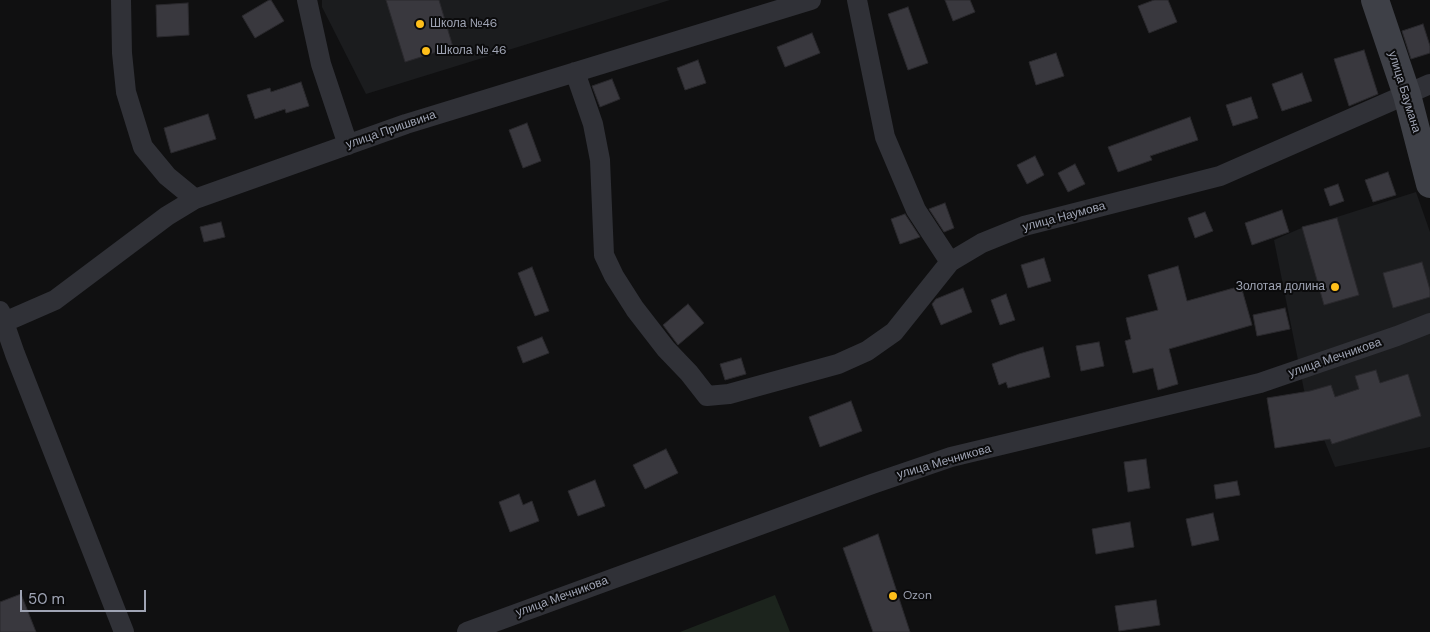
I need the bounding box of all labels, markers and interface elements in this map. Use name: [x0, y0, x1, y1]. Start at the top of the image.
place label: Школа №46: [430, 17, 497, 31]
marker: Школа №46: [414, 18, 426, 30]
place label: Школа № 46: [436, 44, 507, 58]
marker: Школа № 46: [420, 45, 432, 57]
street label: улица Баумана: [1385, 49, 1423, 135]
street label: улица Пришвина: [344, 108, 438, 152]
street label: улица Наумова: [1021, 199, 1107, 235]
place label: Золотая долина: [1236, 280, 1325, 294]
marker: Золотая долина: [1329, 281, 1341, 293]
street label: улица Мечникова: [1287, 335, 1383, 381]
street label: улица Мечникова: [895, 442, 993, 482]
street label: улица Мечникова: [514, 574, 610, 620]
scale bar: [22, 580, 149, 612]
text: 50 m: [28, 589, 65, 609]
place label: Ozon: [903, 589, 932, 603]
marker: Ozon: [887, 590, 899, 602]

